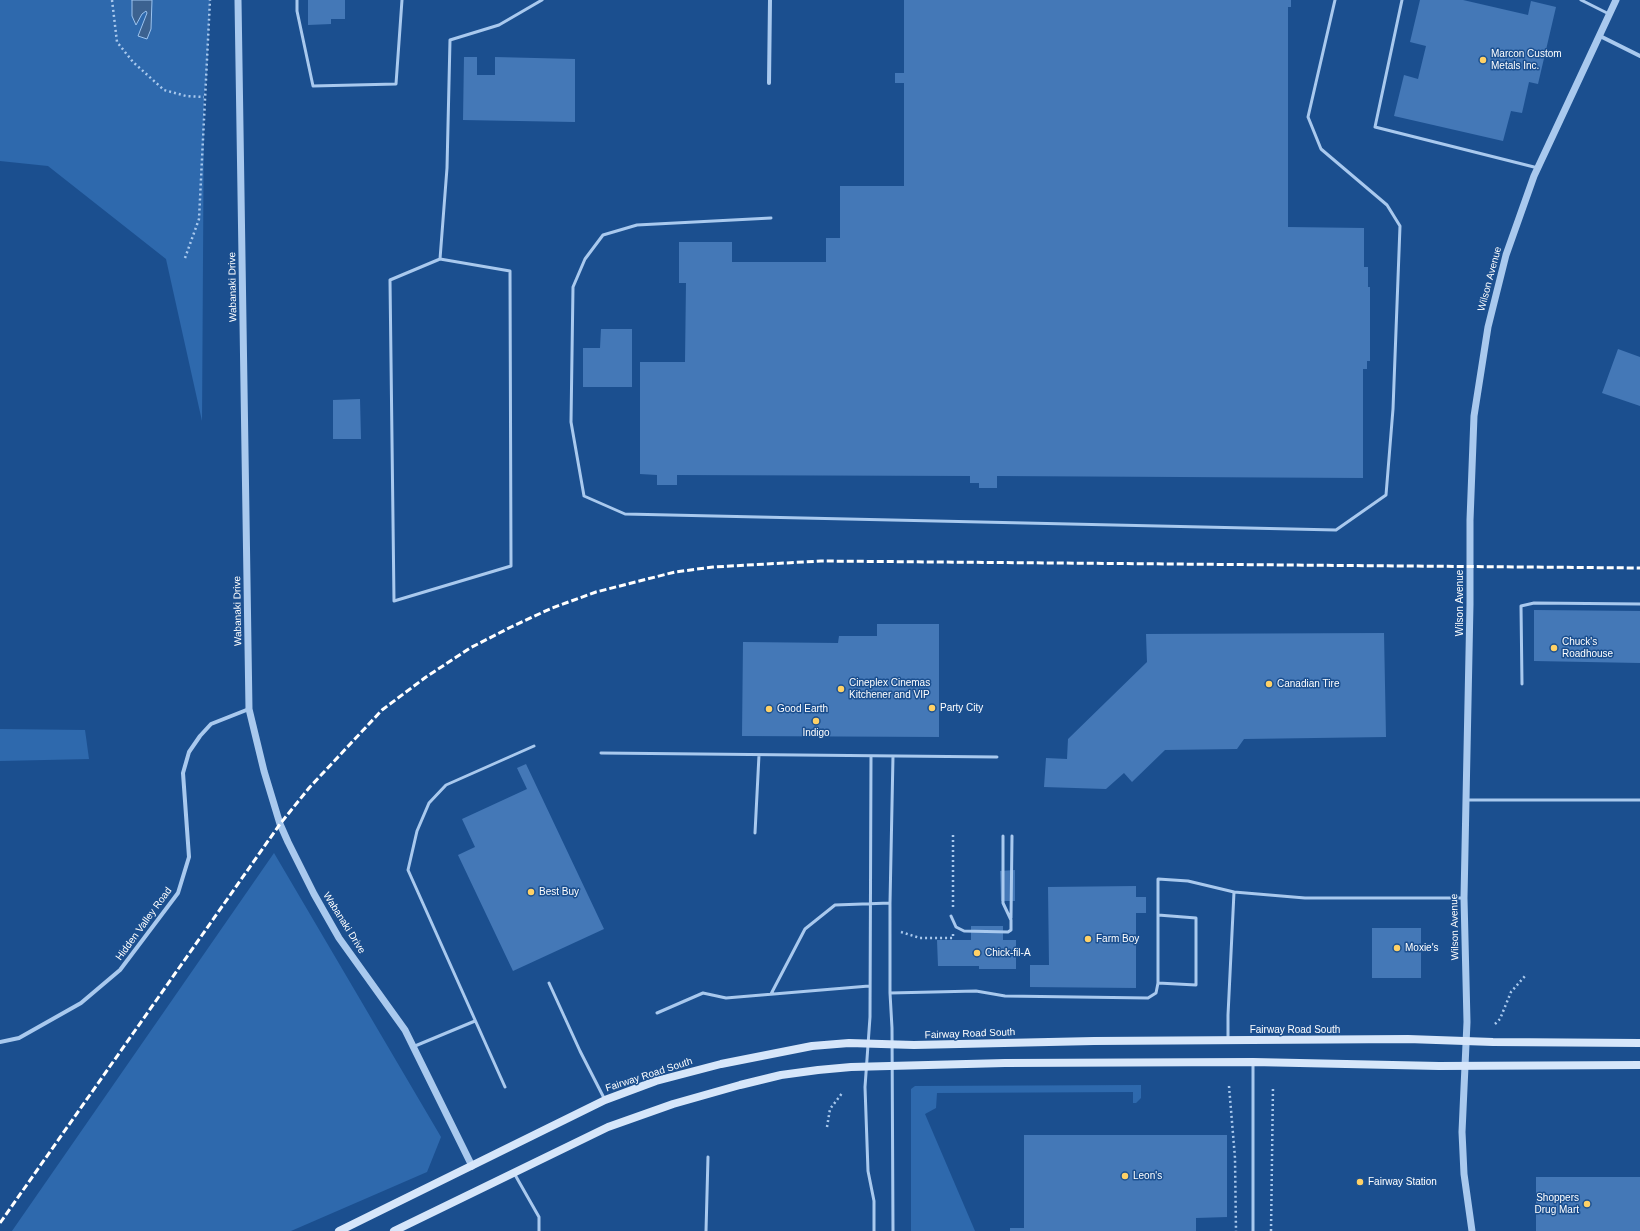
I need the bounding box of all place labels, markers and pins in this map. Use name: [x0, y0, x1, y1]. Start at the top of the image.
place label: Marcon Custom Metals Inc.: [1491, 48, 1562, 72]
marker: Marcon Custom Metals Inc.: [1478, 55, 1488, 65]
place label: Chuck's Roadhouse: [1562, 636, 1613, 660]
marker: Chuck's Roadhouse: [1549, 643, 1559, 653]
place label: Cineplex Cinemas Kitchener and VIP: [849, 677, 930, 700]
place label: Canadian Tire: [1277, 678, 1339, 690]
marker: Canadian Tire: [1264, 679, 1274, 689]
marker: Cineplex Cinemas Kitchener and VIP: [836, 684, 846, 694]
place label: Party City: [940, 702, 983, 714]
place label: Good Earth: [777, 703, 828, 715]
marker: Party City: [927, 703, 937, 713]
marker: Good Earth: [764, 704, 774, 714]
marker: Indigo: [811, 716, 821, 726]
place label: Indigo: [802, 727, 830, 739]
place label: Best Buy: [539, 886, 579, 898]
marker: Best Buy: [526, 887, 536, 897]
place label: Farm Boy: [1096, 933, 1139, 945]
marker: Farm Boy: [1083, 934, 1093, 944]
place label: Moxie's: [1405, 942, 1439, 954]
marker: Moxie's: [1392, 943, 1402, 953]
place label: Chick-fil-A: [985, 947, 1031, 959]
marker: Chick-fil-A: [972, 948, 982, 958]
place label: Leon's: [1133, 1170, 1162, 1182]
marker: Leon's: [1120, 1171, 1130, 1181]
place label: Fairway Station: [1368, 1176, 1437, 1188]
marker: Fairway Station: [1355, 1177, 1365, 1187]
place label: Shoppers Drug Mart: [1535, 1192, 1579, 1216]
marker: Shoppers Drug Mart: [1582, 1199, 1592, 1209]

